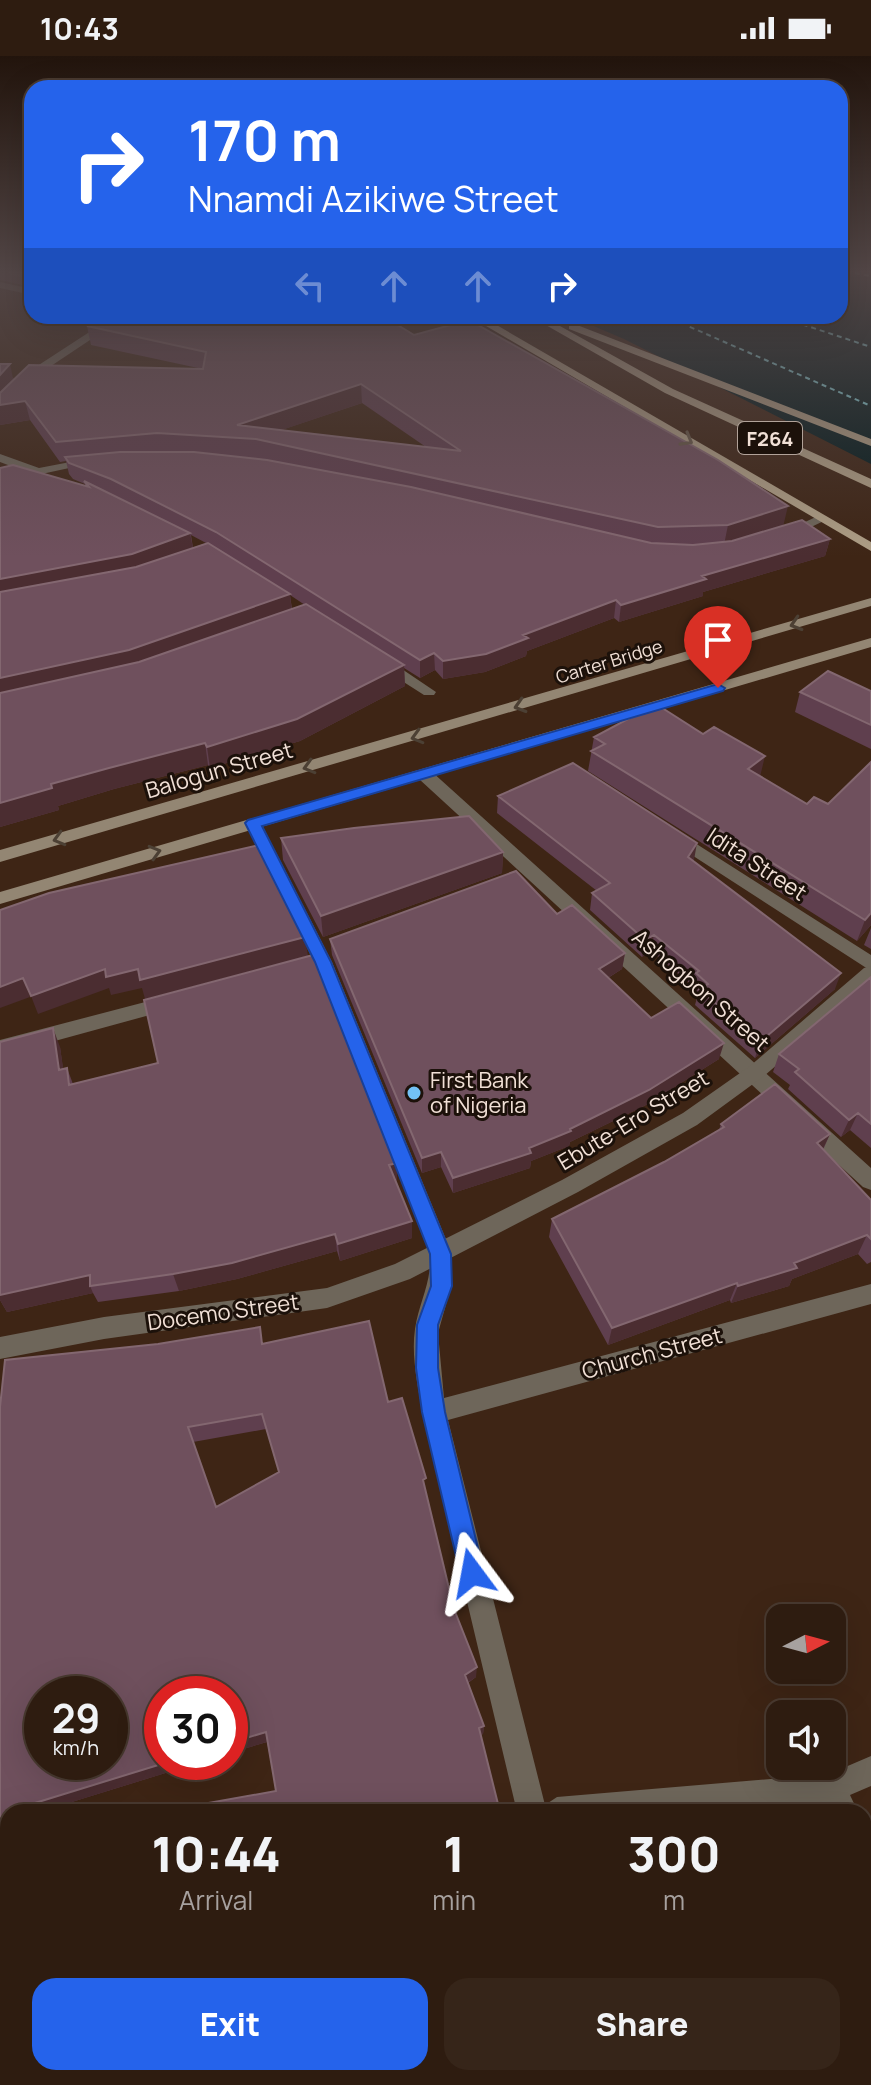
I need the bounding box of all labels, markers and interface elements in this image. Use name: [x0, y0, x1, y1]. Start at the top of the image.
text: 10:43: [40, 8, 119, 49]
text: 170 m: [188, 101, 341, 178]
icon: right: [56, 112, 160, 216]
text: Nnamdi Azikiwe Street: [188, 174, 559, 223]
icon: left: [288, 264, 332, 308]
icon: ahead: [372, 264, 416, 308]
icon: ahead: [456, 264, 500, 308]
icon: right: [540, 264, 584, 308]
road number: F264: [738, 422, 802, 454]
one-way arrow: [678, 430, 692, 446]
pin: [684, 606, 752, 688]
one-way arrow: [790, 615, 804, 631]
icon: arrive: [696, 618, 740, 662]
street label: Carter Bridge: [553, 633, 665, 689]
one-way arrow: [514, 697, 528, 713]
one-way arrow: [411, 727, 425, 744]
street label: Balogun Street: [142, 735, 296, 805]
one-way arrow: [303, 758, 317, 775]
street label: Idita Street: [701, 821, 813, 908]
one-way arrow: [53, 830, 67, 846]
one-way arrow: [148, 845, 162, 861]
street label: Ashogbon Street: [626, 922, 776, 1058]
street label: Ebute-Ero Street: [552, 1063, 714, 1177]
place label: First Bank of Nigeria: [430, 1065, 529, 1120]
marker: First Bank of Nigeria: [405, 1084, 423, 1102]
street label: Docemo Street: [145, 1286, 301, 1337]
street label: Church Street: [579, 1320, 726, 1386]
position arrow: [430, 1531, 514, 1615]
north arrow: [766, 1604, 846, 1684]
map controls: [766, 1604, 846, 1780]
speed limit sign: 30: [144, 1676, 248, 1780]
text: 29: [52, 1690, 100, 1745]
button: sound: [766, 1700, 846, 1780]
text: km/h: [53, 1734, 99, 1761]
text: 10:44: [151, 1821, 281, 1886]
text: 1: [443, 1821, 465, 1886]
text: 300: [627, 1821, 720, 1886]
text: Arrival: [179, 1882, 253, 1918]
text: min: [432, 1882, 476, 1918]
text: m: [663, 1882, 685, 1918]
button: Exit: [32, 1978, 428, 2070]
button: Share: [444, 1978, 840, 2070]

